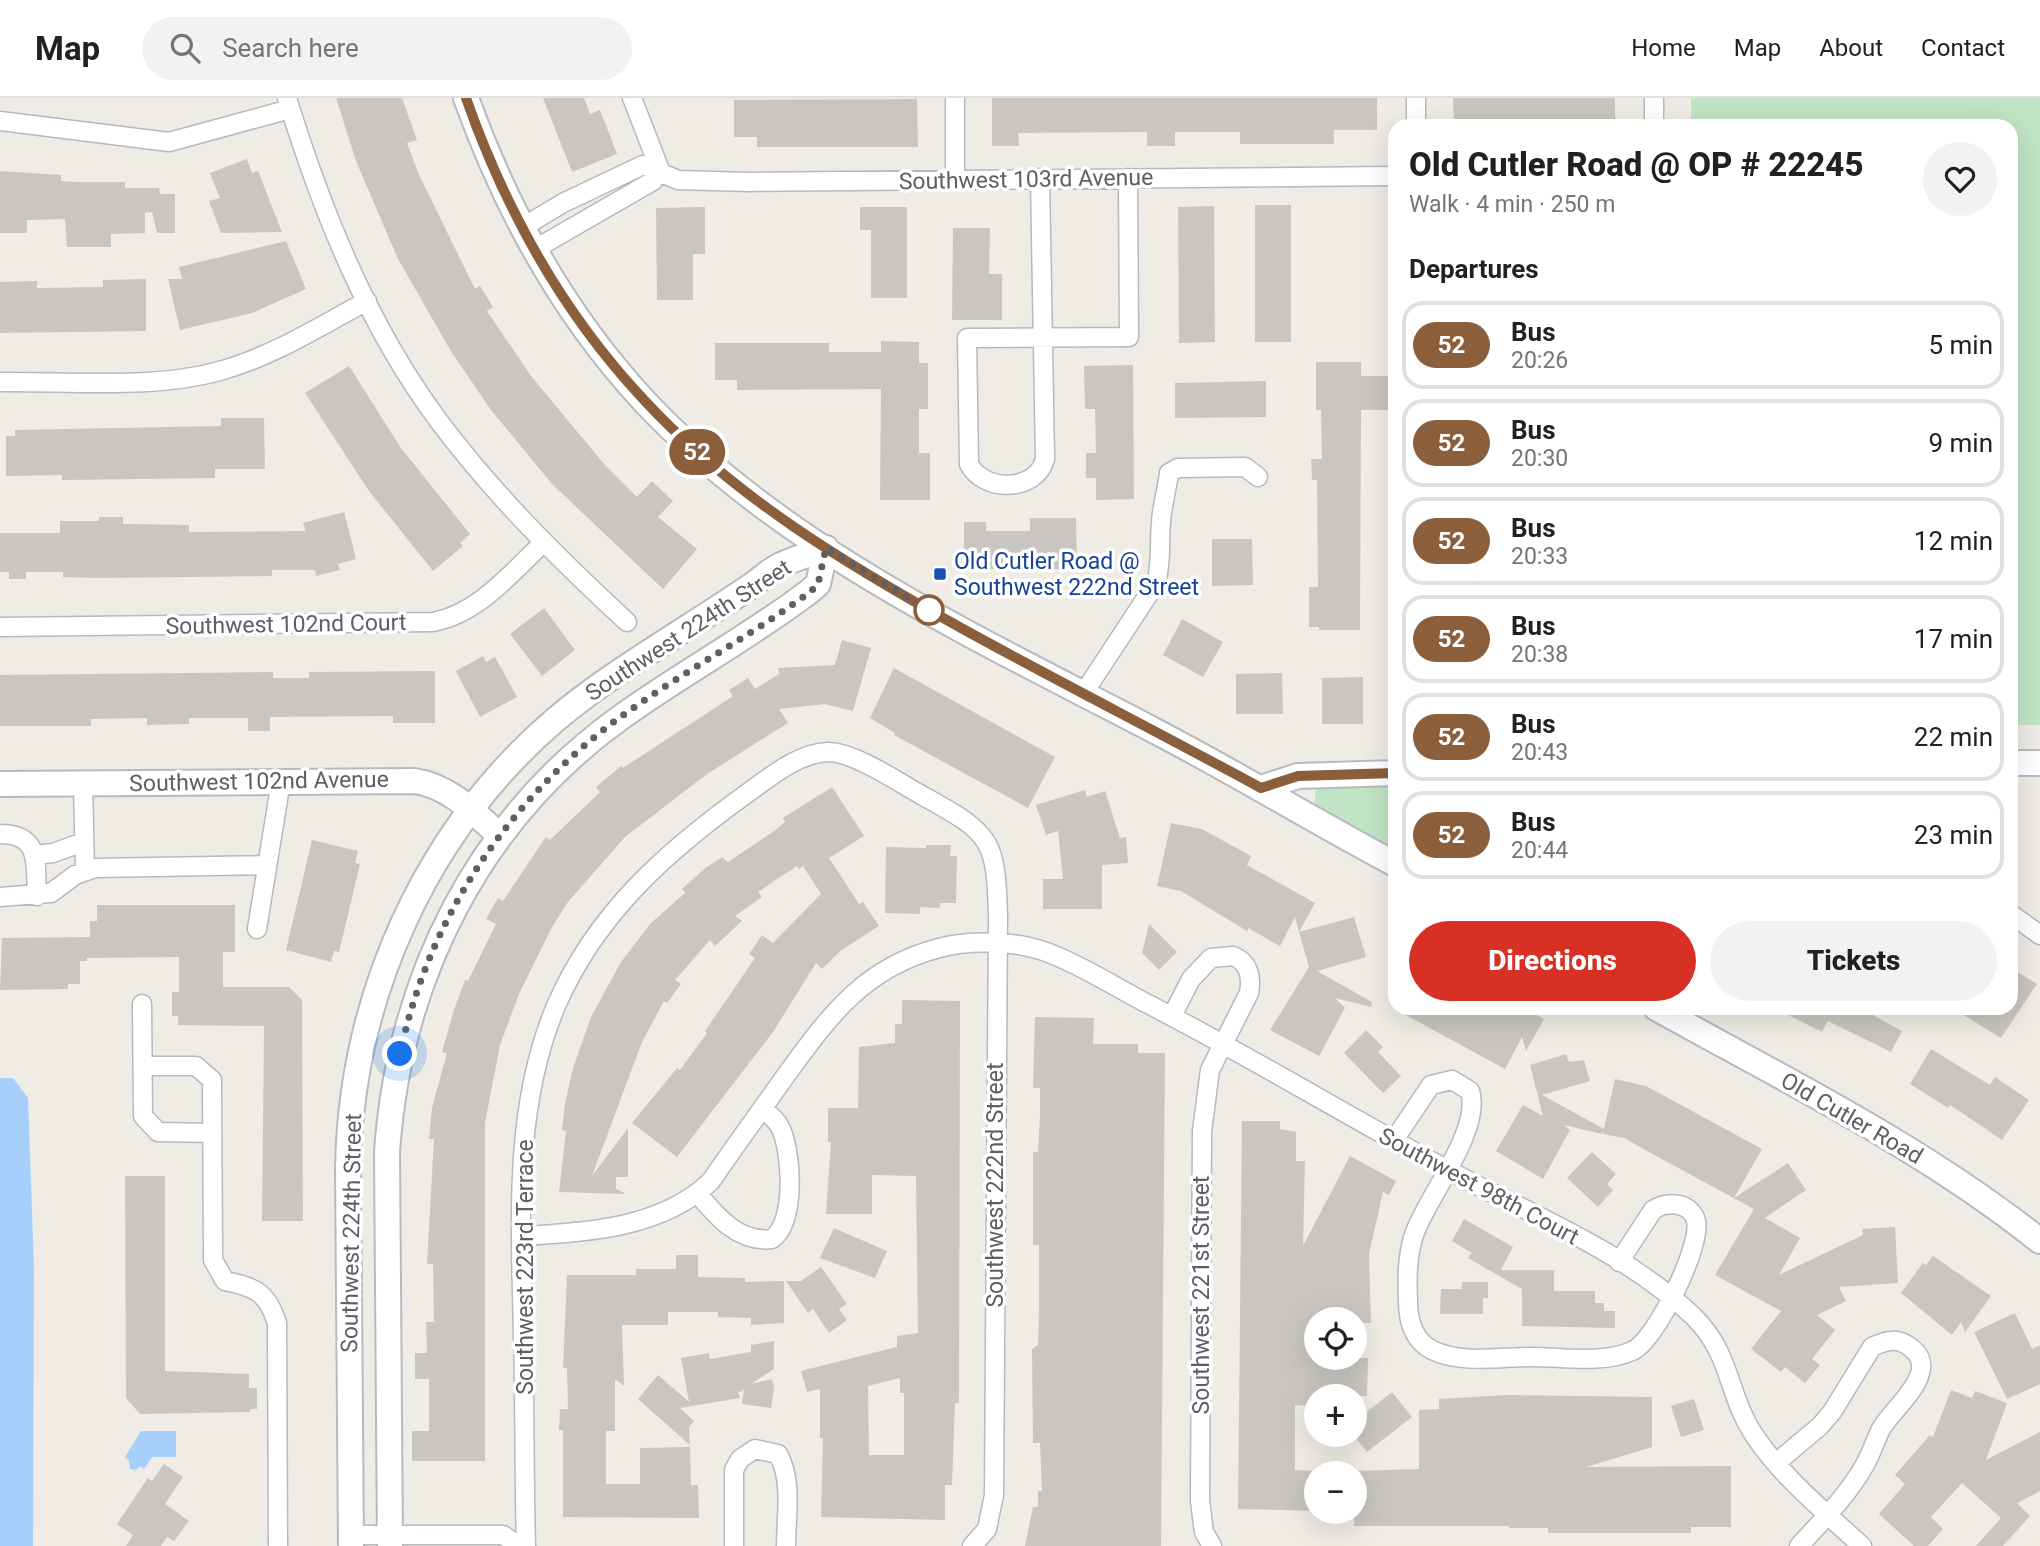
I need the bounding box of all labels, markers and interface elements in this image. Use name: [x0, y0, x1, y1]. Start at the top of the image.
search box: [142, 17, 632, 80]
text: Map: [35, 29, 100, 68]
icon: search: [166, 29, 204, 67]
text: Search here: [222, 33, 359, 63]
text: Home: [1631, 34, 1696, 62]
text: Map: [1734, 34, 1781, 62]
text: About: [1819, 34, 1883, 62]
text: Contact: [1921, 34, 2005, 62]
button: heart: [1923, 142, 1997, 216]
text: Old Cutler Road @ OP # 22245: [1409, 145, 1863, 184]
street label: Southwest 103rd Avenue: [899, 164, 1153, 195]
text: Walk · 4 min · 250 m: [1409, 191, 1615, 218]
text: Departures: [1409, 254, 1539, 284]
text: Bus: [1511, 317, 1556, 347]
text: 5 min: [1928, 330, 1993, 360]
text: 52: [1438, 331, 1465, 359]
text: 20:26: [1511, 347, 1568, 374]
text: Bus: [1511, 415, 1556, 445]
text: 9 min: [1928, 428, 1993, 458]
line badge: 52: [666, 429, 728, 475]
text: 52: [1438, 429, 1465, 457]
text: 52: [683, 438, 711, 466]
text: 20:30: [1511, 445, 1568, 472]
text: Bus: [1511, 513, 1556, 543]
text: 12 min: [1914, 526, 1993, 556]
text: 52: [1438, 527, 1465, 555]
text: 20:33: [1511, 543, 1568, 570]
place label: Old Cutler Road @ Southwest 222nd Street: [954, 548, 1199, 601]
street label: Southwest 224th Street: [580, 554, 796, 707]
marker: Old Cutler Road @ Southwest 222nd Street: [932, 566, 948, 582]
unlabelled marker: [914, 595, 944, 625]
street label: Southwest 102nd Court: [165, 609, 407, 640]
text: Bus: [1511, 611, 1556, 641]
text: 17 min: [1914, 624, 1993, 654]
text: 52: [1438, 625, 1465, 653]
text: 20:38: [1511, 641, 1568, 668]
text: Bus: [1511, 709, 1556, 739]
text: 22 min: [1914, 722, 1993, 752]
text: 52: [1438, 723, 1465, 751]
text: 20:43: [1511, 739, 1568, 766]
street label: Southwest 102nd Avenue: [129, 766, 389, 797]
text: Bus: [1511, 807, 1556, 837]
text: 23 min: [1914, 820, 1993, 850]
text: 52: [1438, 821, 1465, 849]
text: 20:44: [1511, 837, 1568, 864]
button: Directions: [1409, 921, 1696, 1001]
button: Tickets: [1710, 921, 1997, 1001]
your location: [382, 1036, 417, 1071]
street label: Southwest 222nd Street: [982, 1062, 1009, 1308]
street label: Old Cutler Road: [1776, 1067, 1927, 1170]
street label: Southwest 224th Street: [336, 1113, 367, 1353]
street label: Southwest 98th Court: [1374, 1122, 1583, 1251]
street label: Southwest 223rd Terrace: [512, 1139, 539, 1395]
street label: Southwest 221st Street: [1188, 1176, 1215, 1414]
map controls: [1304, 1307, 1367, 1524]
button: locate: [1304, 1307, 1367, 1370]
button: +: [1304, 1384, 1367, 1447]
button: −: [1304, 1461, 1367, 1524]

